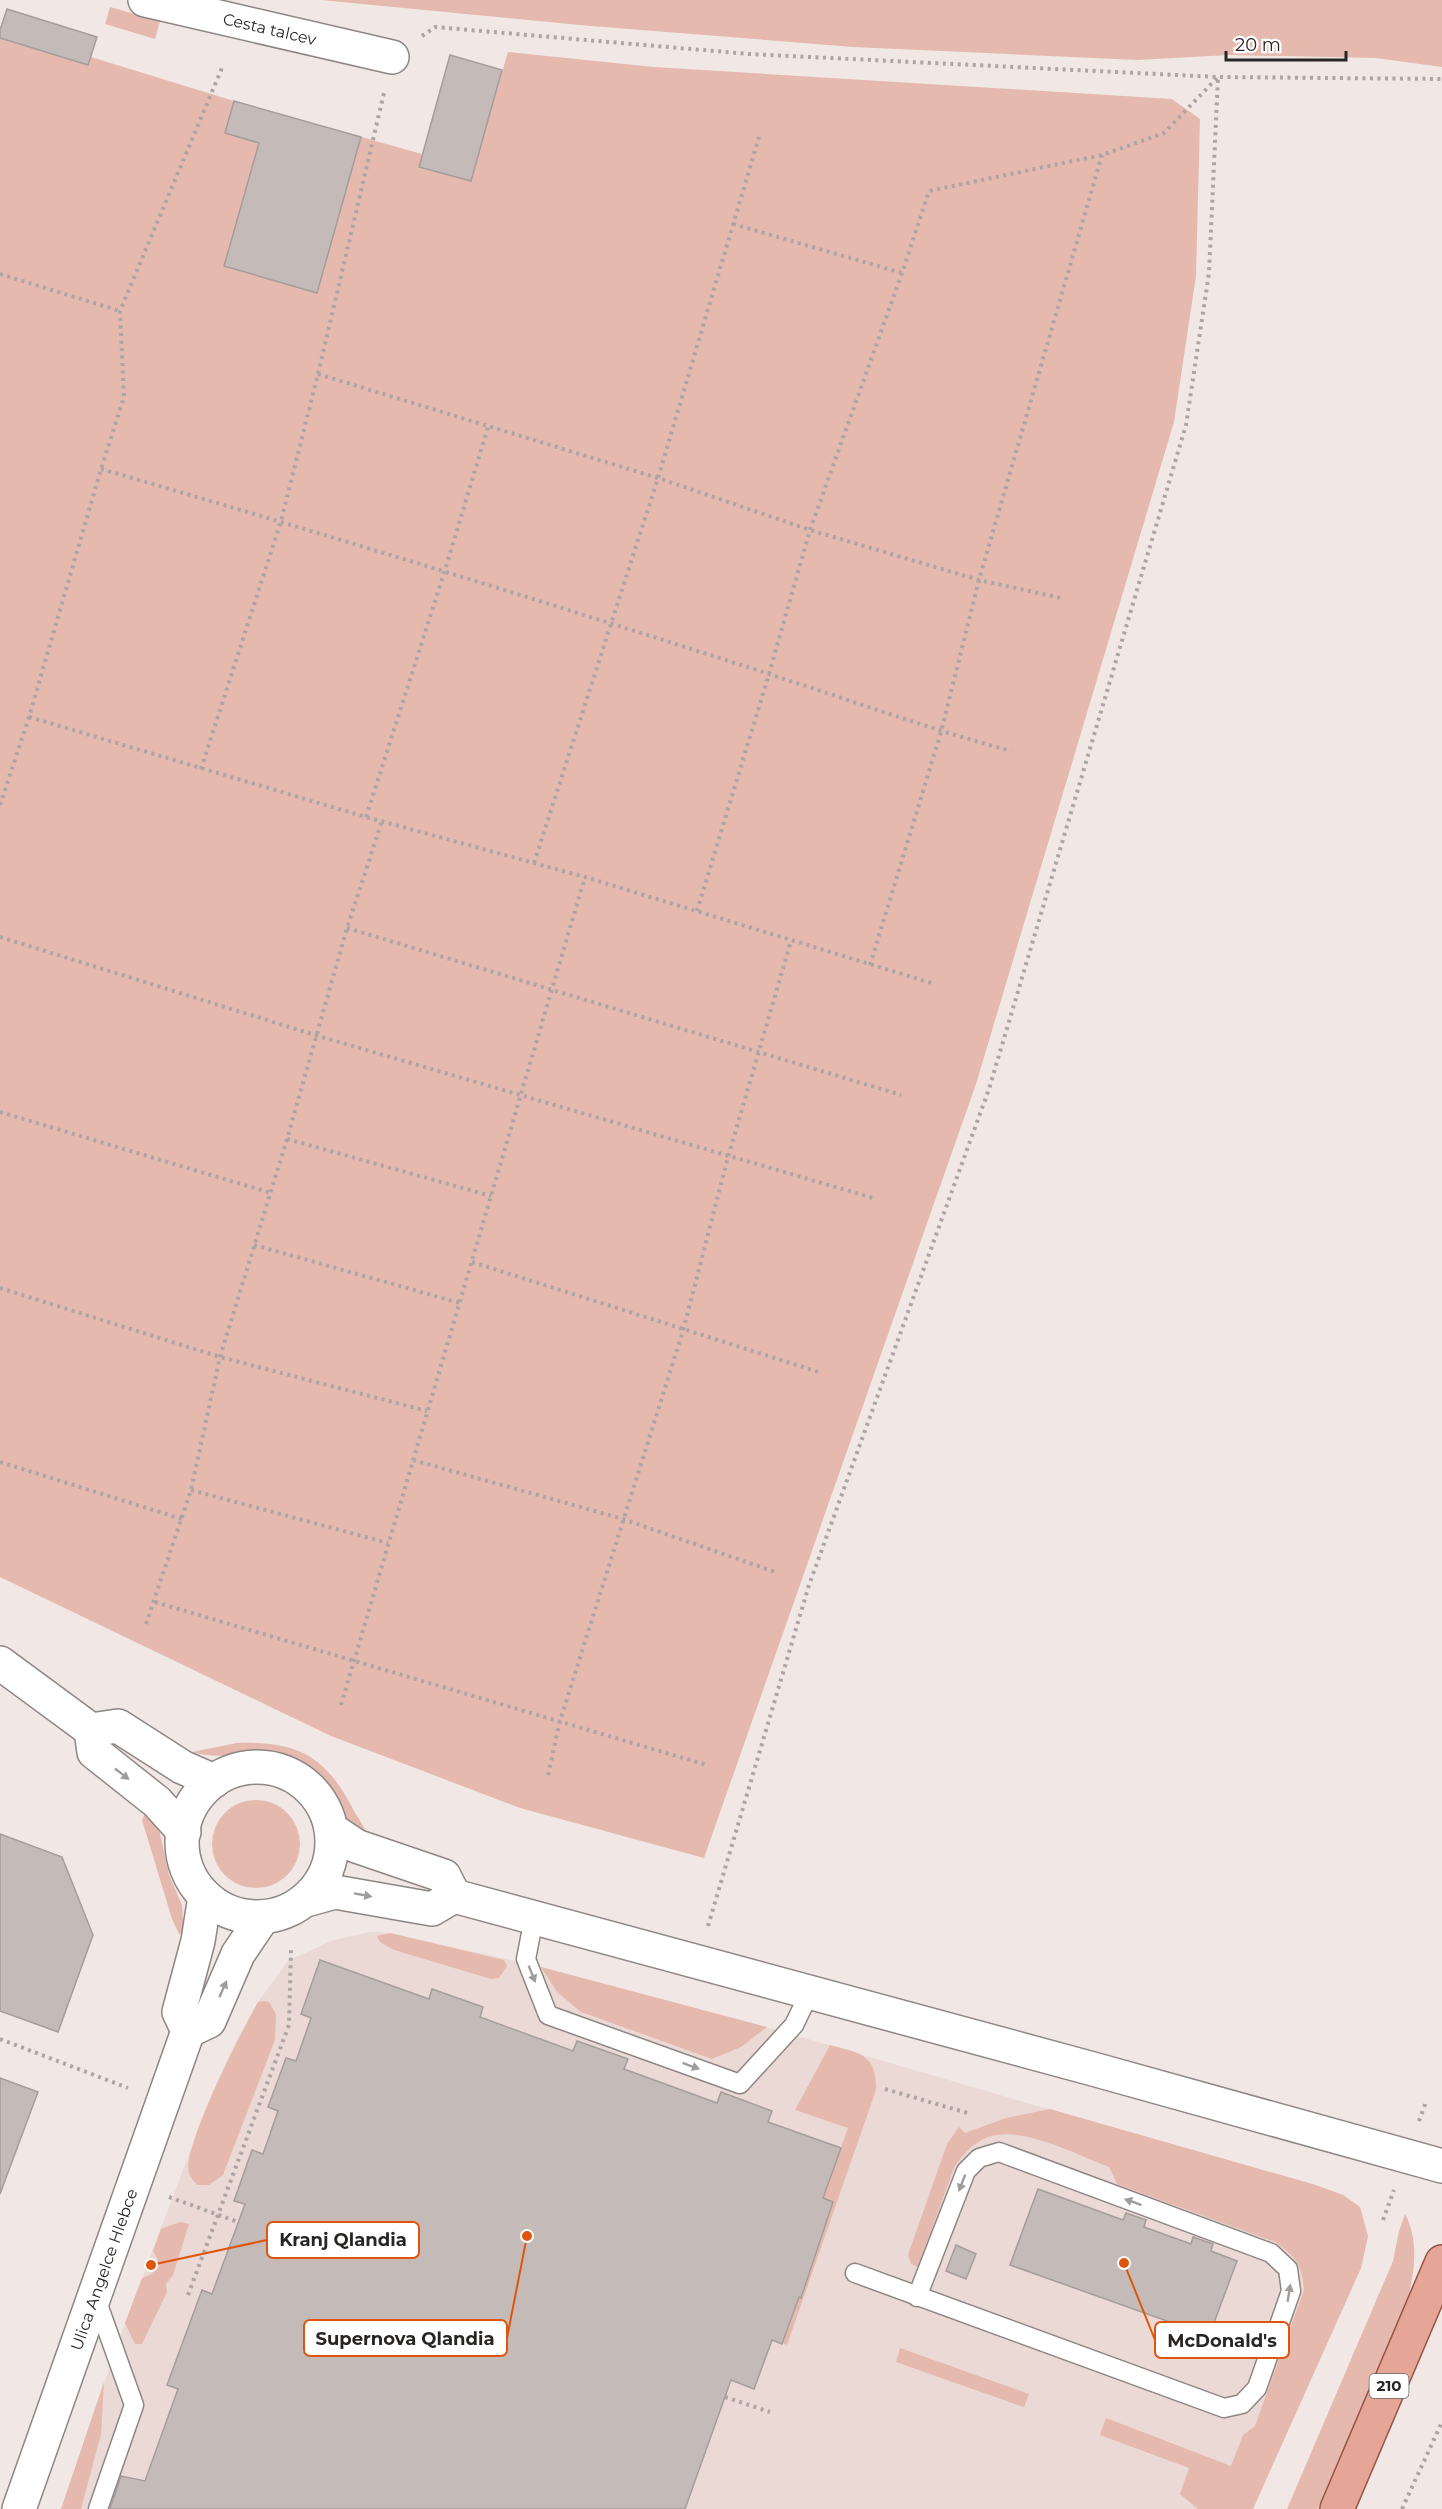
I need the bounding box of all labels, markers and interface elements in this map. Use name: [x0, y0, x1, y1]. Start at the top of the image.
street label: Cesta talcev: [221, 9, 319, 49]
scale bar: [1226, 24, 1346, 62]
text: 20 m: [1235, 34, 1281, 56]
one-way arrow: [114, 1768, 130, 1781]
one-way arrow: [353, 1891, 372, 1900]
one-way arrow: [528, 1965, 537, 1983]
one-way arrow: [218, 1979, 228, 1997]
one-way arrow: [682, 2061, 700, 2071]
one-way arrow: [957, 2174, 967, 2192]
street label: Ulica Angelce Hlebce: [67, 2186, 141, 2353]
one-way arrow: [1124, 2196, 1142, 2206]
callout: Kranj Qlandia: [267, 2222, 419, 2258]
text: Kranj Qlandia: [279, 2229, 407, 2251]
one-way arrow: [1284, 2283, 1293, 2302]
callout: Supernova Qlandia: [304, 2320, 507, 2356]
callout: McDonald's: [1155, 2322, 1289, 2358]
text: Supernova Qlandia: [315, 2328, 495, 2350]
text: McDonald's: [1167, 2330, 1277, 2352]
road number: 210: [1370, 2374, 1408, 2398]

